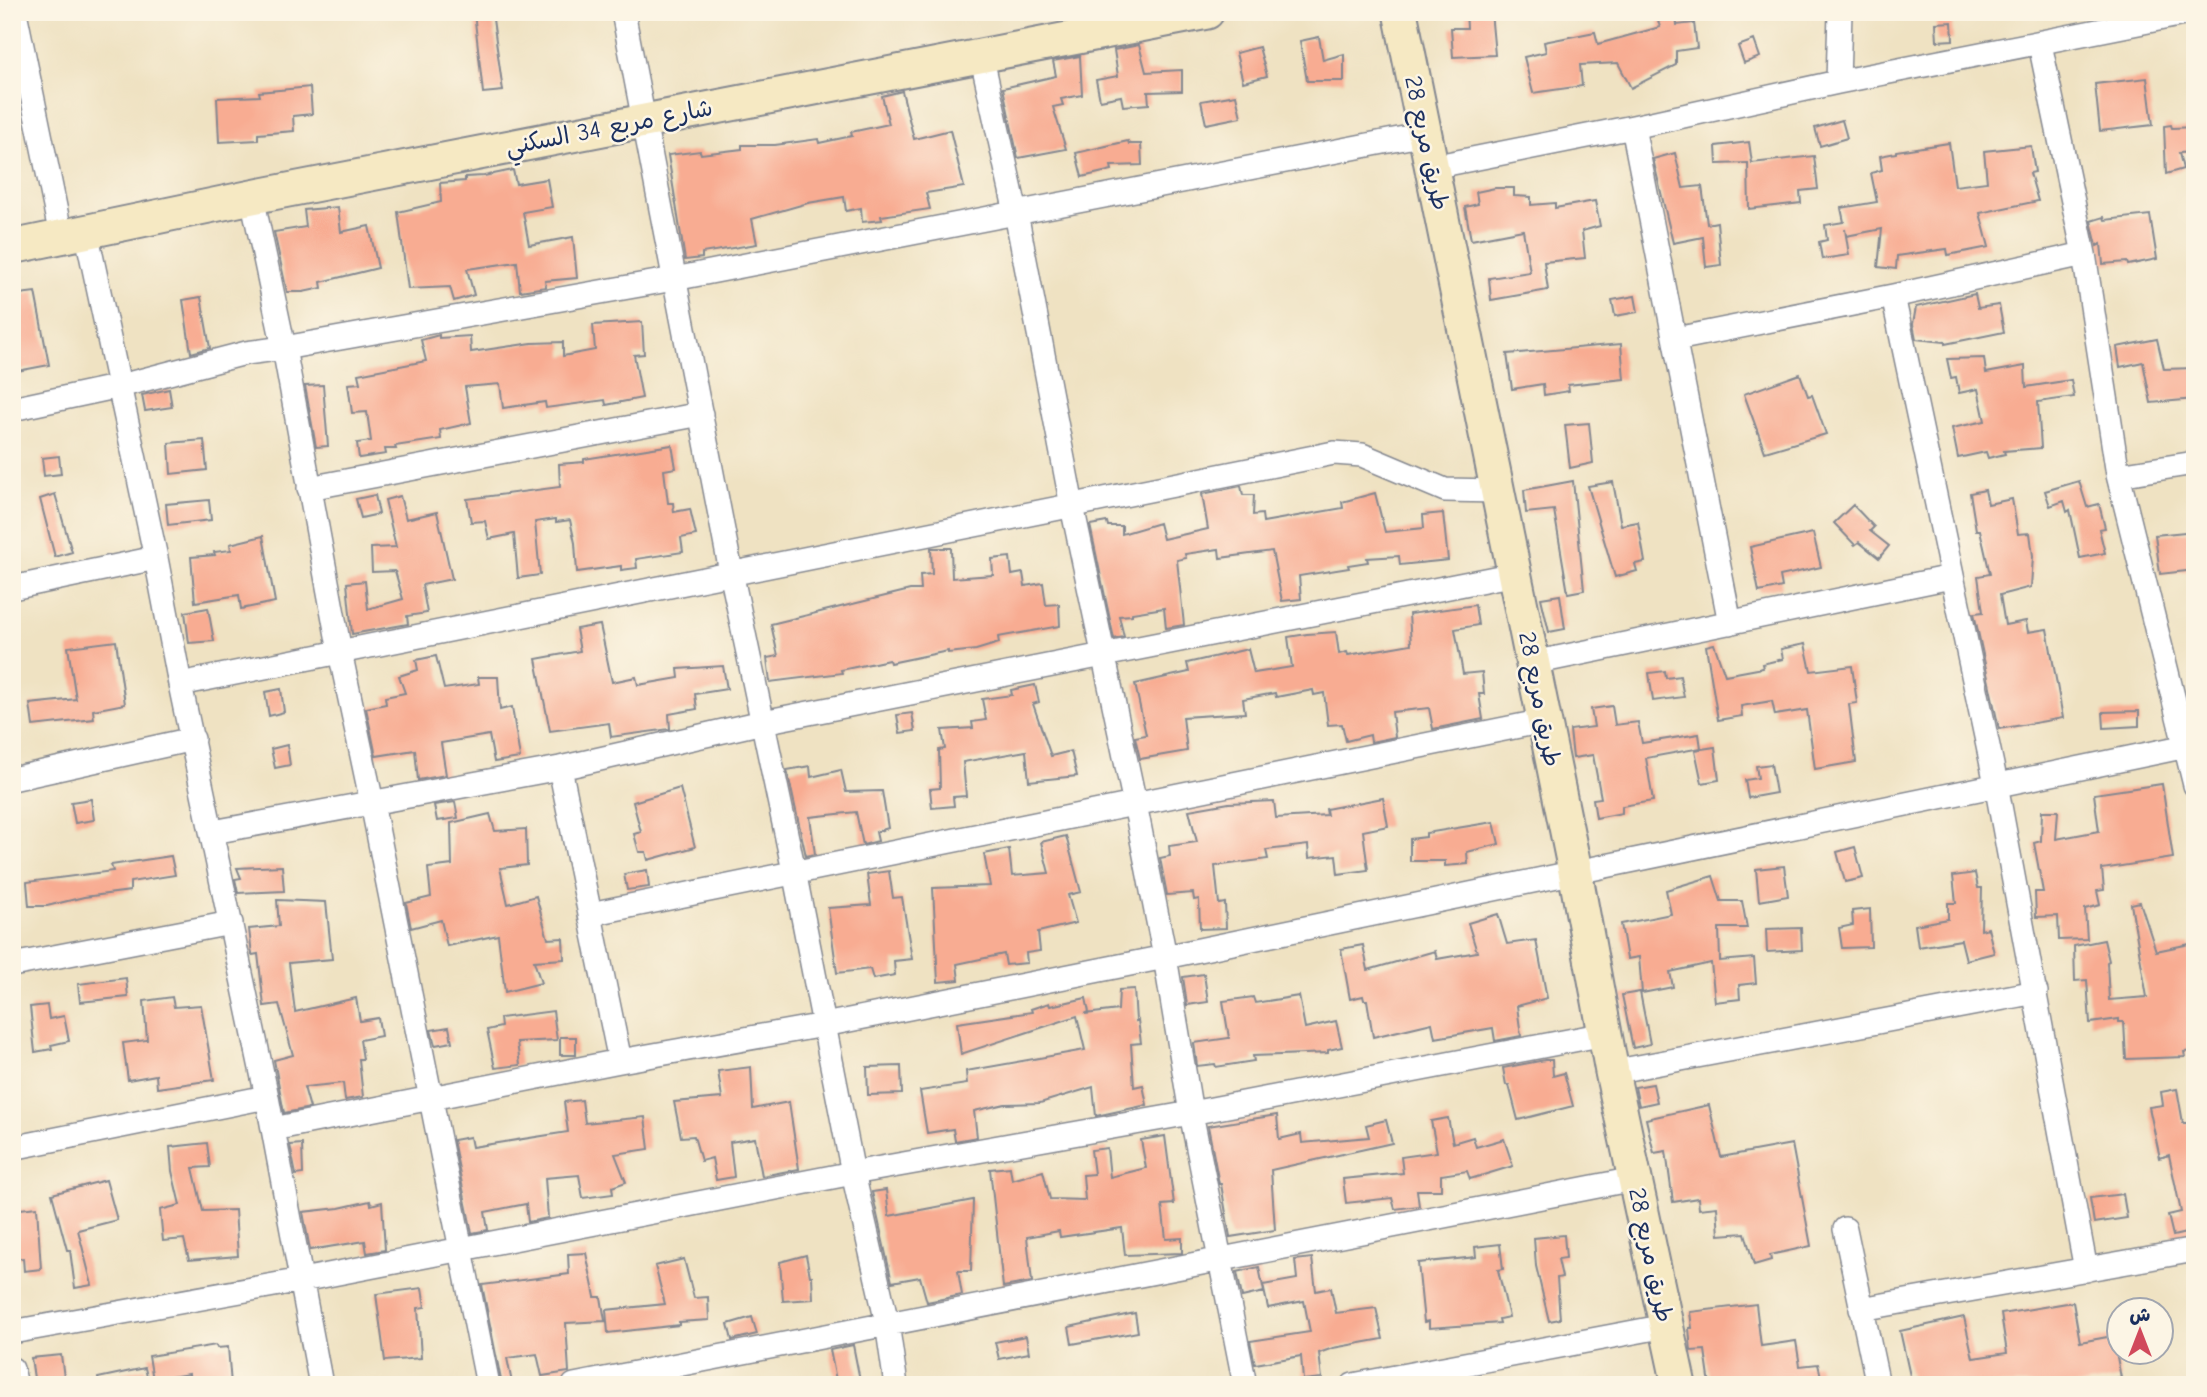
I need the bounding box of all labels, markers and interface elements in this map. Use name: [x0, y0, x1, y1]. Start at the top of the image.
street label: طريق مربع 28: [1396, 73, 1455, 214]
street label: شارع مربع 34 السكني: [503, 93, 716, 168]
street label: طريق مربع 28: [1510, 629, 1567, 770]
street label: طريق مربع 28: [1620, 1185, 1679, 1326]
north arrow: [2106, 1296, 2176, 1366]
text: ش: [2130, 1304, 2151, 1326]

